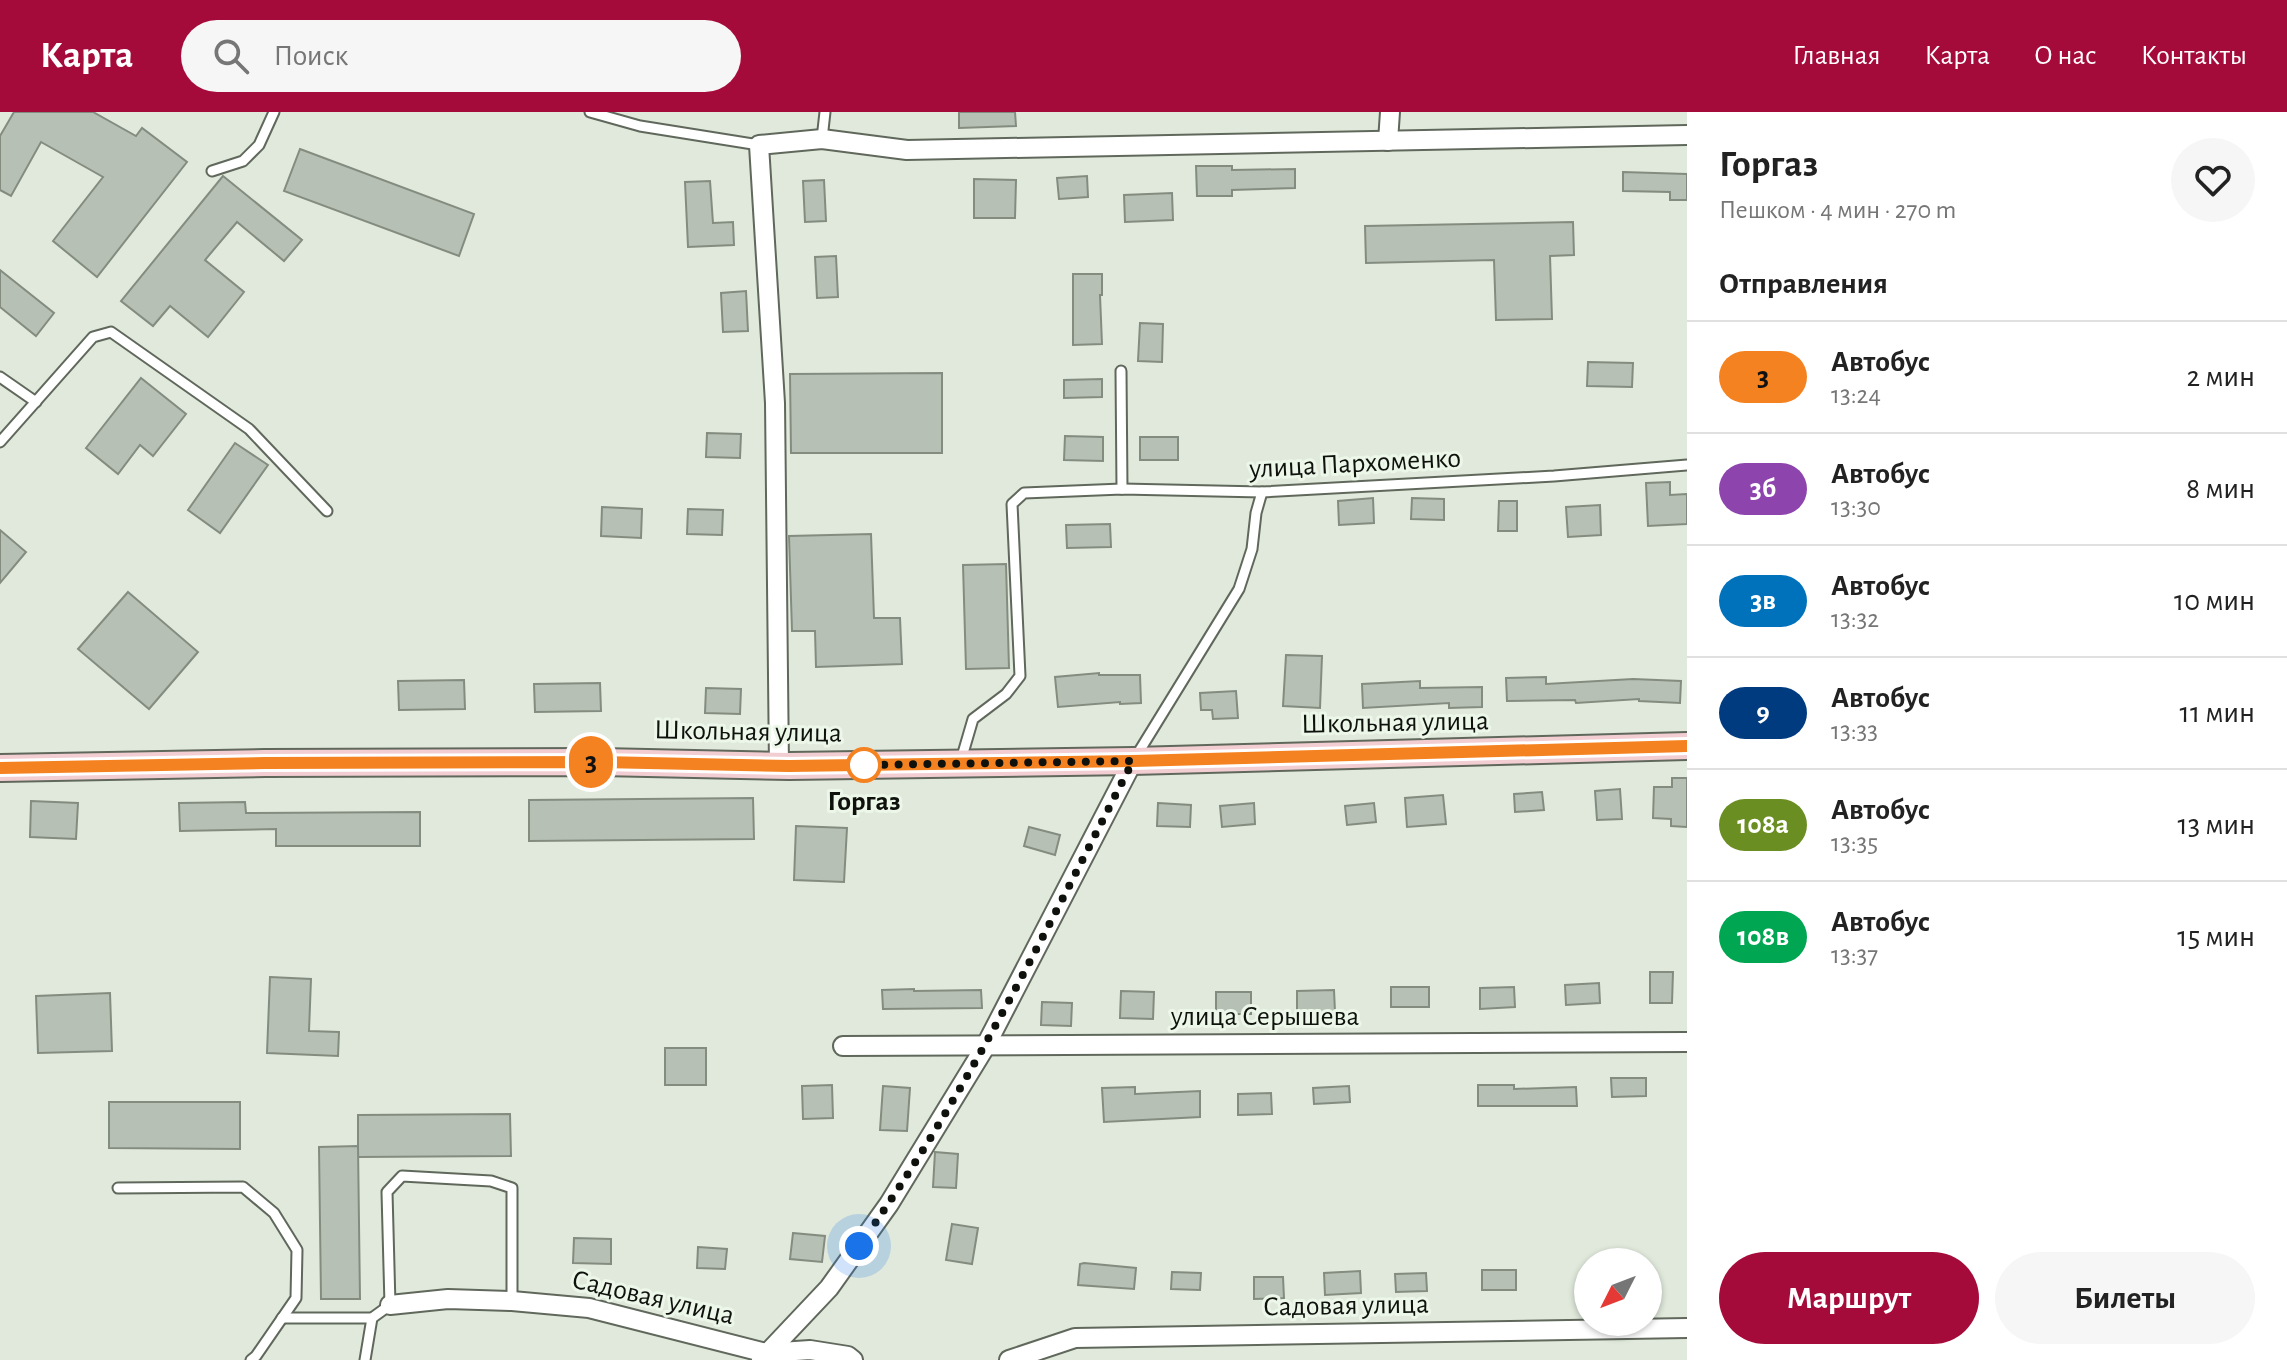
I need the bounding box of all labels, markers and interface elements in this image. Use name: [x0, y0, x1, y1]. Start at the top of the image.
search box: [181, 20, 741, 92]
icon: search: [209, 34, 253, 78]
text: Карта: [40, 37, 133, 75]
text: Поиск: [273, 41, 348, 71]
text: Главная: [1792, 42, 1880, 70]
text: Карта: [1924, 42, 1990, 70]
text: О нас: [2034, 42, 2097, 70]
text: Контакты: [2141, 42, 2247, 70]
button: heart: [2171, 138, 2255, 222]
text: Горгаз: [1719, 146, 1818, 184]
text: Пешком · 4 мин · 270 m: [1719, 197, 1956, 223]
text: Отправления: [1719, 269, 1888, 299]
text: Автобус: [1831, 347, 1930, 377]
text: 2 мин: [2187, 362, 2255, 392]
text: 3: [1757, 363, 1769, 391]
text: 13:24: [1831, 382, 1881, 408]
street label: улица Пархоменко: [1248, 444, 1461, 484]
text: Автобус: [1831, 459, 1930, 489]
text: 8 мин: [2186, 474, 2255, 504]
text: 3б: [1750, 475, 1776, 503]
text: 13:30: [1831, 494, 1881, 520]
text: Автобус: [1831, 571, 1930, 601]
text: 10 мин: [2174, 586, 2255, 616]
text: 3в: [1750, 587, 1776, 615]
text: 13:32: [1831, 606, 1879, 632]
text: Автобус: [1831, 683, 1930, 713]
text: 11 мин: [2180, 698, 2255, 728]
text: 9: [1756, 699, 1770, 727]
street label: Школьная улица: [1301, 707, 1489, 739]
street label: Школьная улица: [654, 716, 842, 748]
text: 13:33: [1831, 718, 1878, 744]
line badge: 3: [565, 736, 617, 788]
text: 3: [585, 748, 597, 776]
marker: Горгаз: [847, 748, 881, 782]
place label: Горгаз: [828, 788, 900, 816]
text: Автобус: [1831, 795, 1930, 825]
text: 13 мин: [2178, 810, 2255, 840]
text: 108а: [1737, 811, 1789, 839]
text: 13:35: [1831, 830, 1878, 856]
text: Автобус: [1831, 907, 1930, 937]
text: 15 мин: [2177, 922, 2255, 952]
text: 108в: [1737, 923, 1789, 951]
text: 13:37: [1831, 942, 1878, 968]
street label: улица Серышева: [1170, 1003, 1360, 1031]
your location: [839, 1226, 879, 1266]
north arrow: [1574, 1248, 1662, 1336]
map controls: [1574, 1248, 1662, 1336]
button: Маршрут: [1719, 1252, 1979, 1344]
button: Билеты: [1995, 1252, 2255, 1344]
street label: Садовая улица: [569, 1266, 737, 1330]
street label: Садовая улица: [1263, 1291, 1429, 1321]

